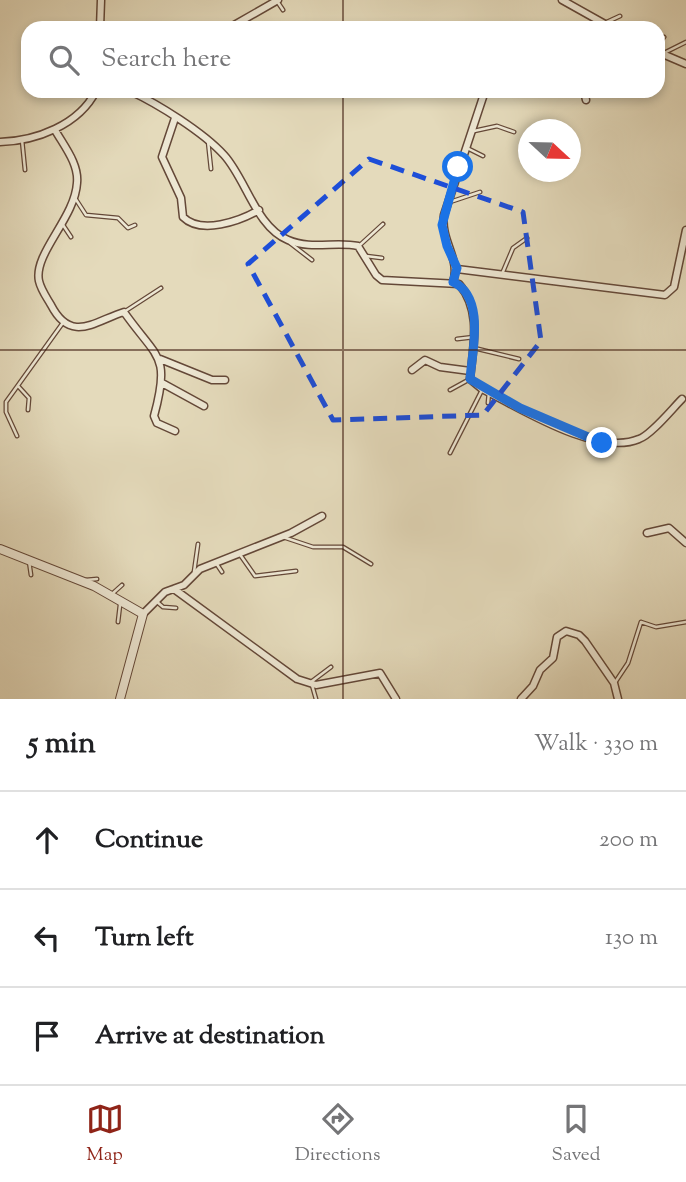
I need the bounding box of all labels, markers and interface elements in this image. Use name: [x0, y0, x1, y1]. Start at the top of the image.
search box: [21, 21, 665, 98]
icon: search: [45, 41, 83, 79]
text: Search here: [101, 41, 231, 78]
north arrow: [518, 119, 581, 182]
route start: [442, 151, 473, 182]
route end: [586, 427, 617, 458]
text: 5 min: [28, 723, 96, 766]
text: Walk · 330 m: [534, 728, 658, 761]
icon: ahead: [28, 821, 66, 859]
text: Continue: [95, 822, 203, 859]
text: 200 m: [599, 824, 658, 857]
icon: left: [28, 919, 66, 957]
text: Turn left: [95, 920, 194, 957]
text: 130 m: [605, 922, 658, 955]
icon: arrive: [28, 1017, 66, 1055]
text: Arrive at destination: [95, 1018, 325, 1055]
tab: Map: [86, 1100, 124, 1169]
tab: Directions: [295, 1100, 380, 1169]
tab: Saved: [552, 1100, 600, 1169]

